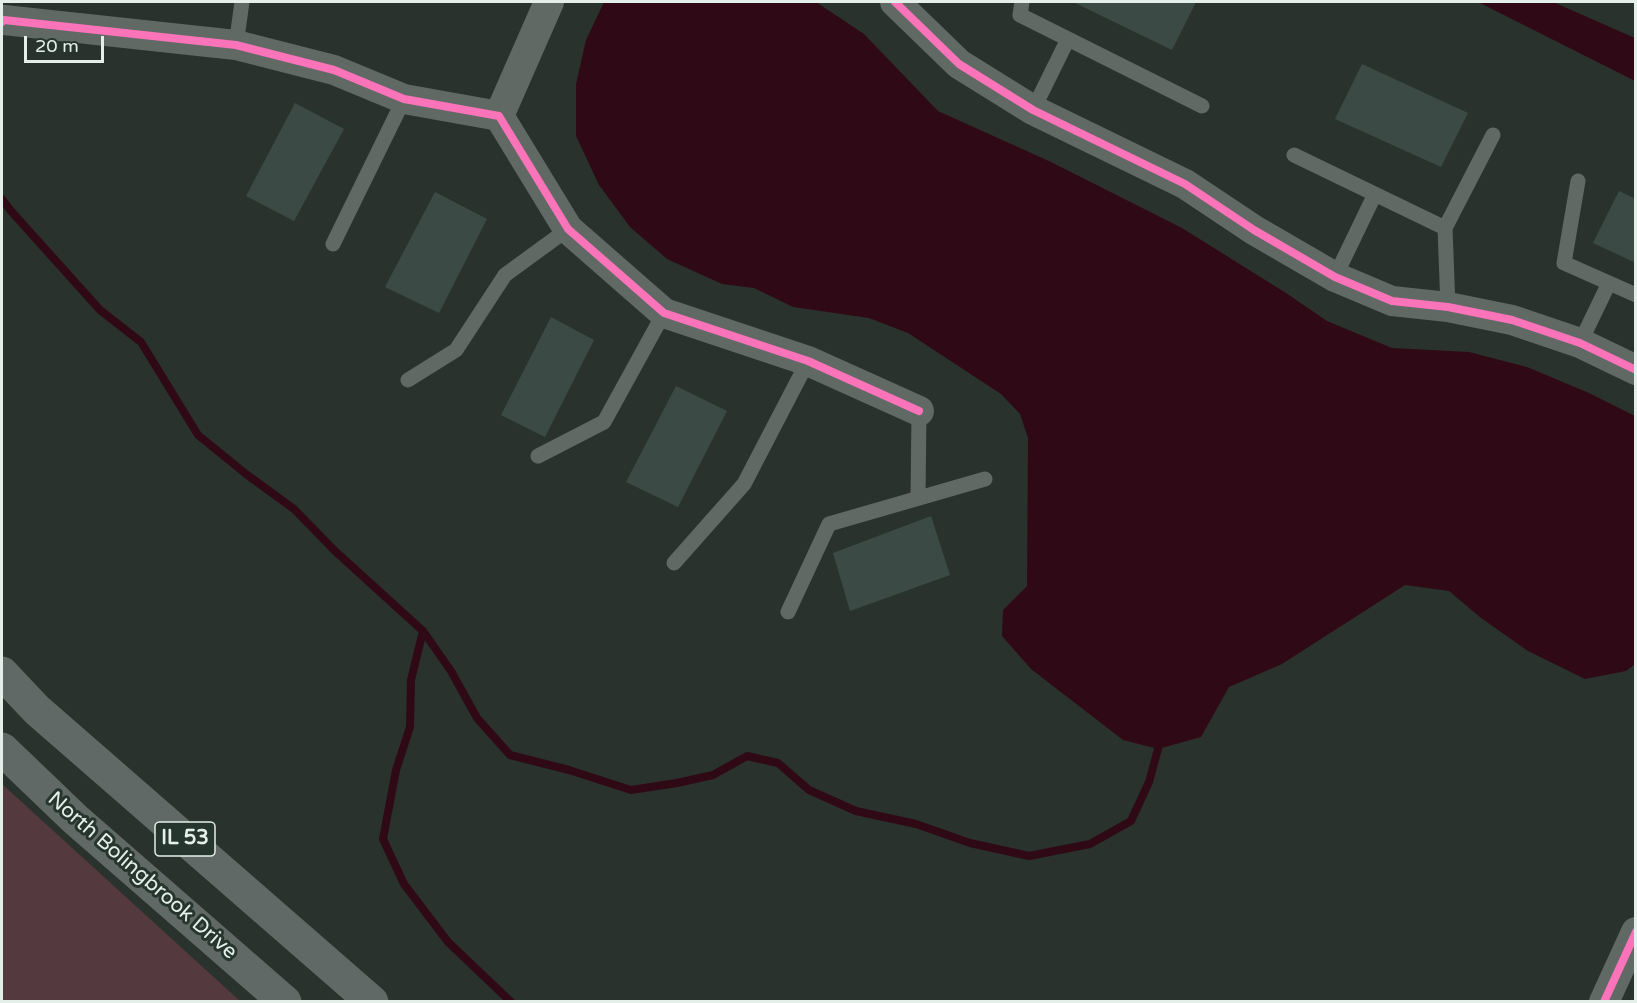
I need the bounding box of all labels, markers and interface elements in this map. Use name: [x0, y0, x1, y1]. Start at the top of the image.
scale bar: [27, 24, 106, 62]
text: 20 m: [35, 35, 79, 57]
street label: North Bolingbrook Drive: [42, 787, 242, 965]
road number: IL 53: [155, 822, 215, 856]

